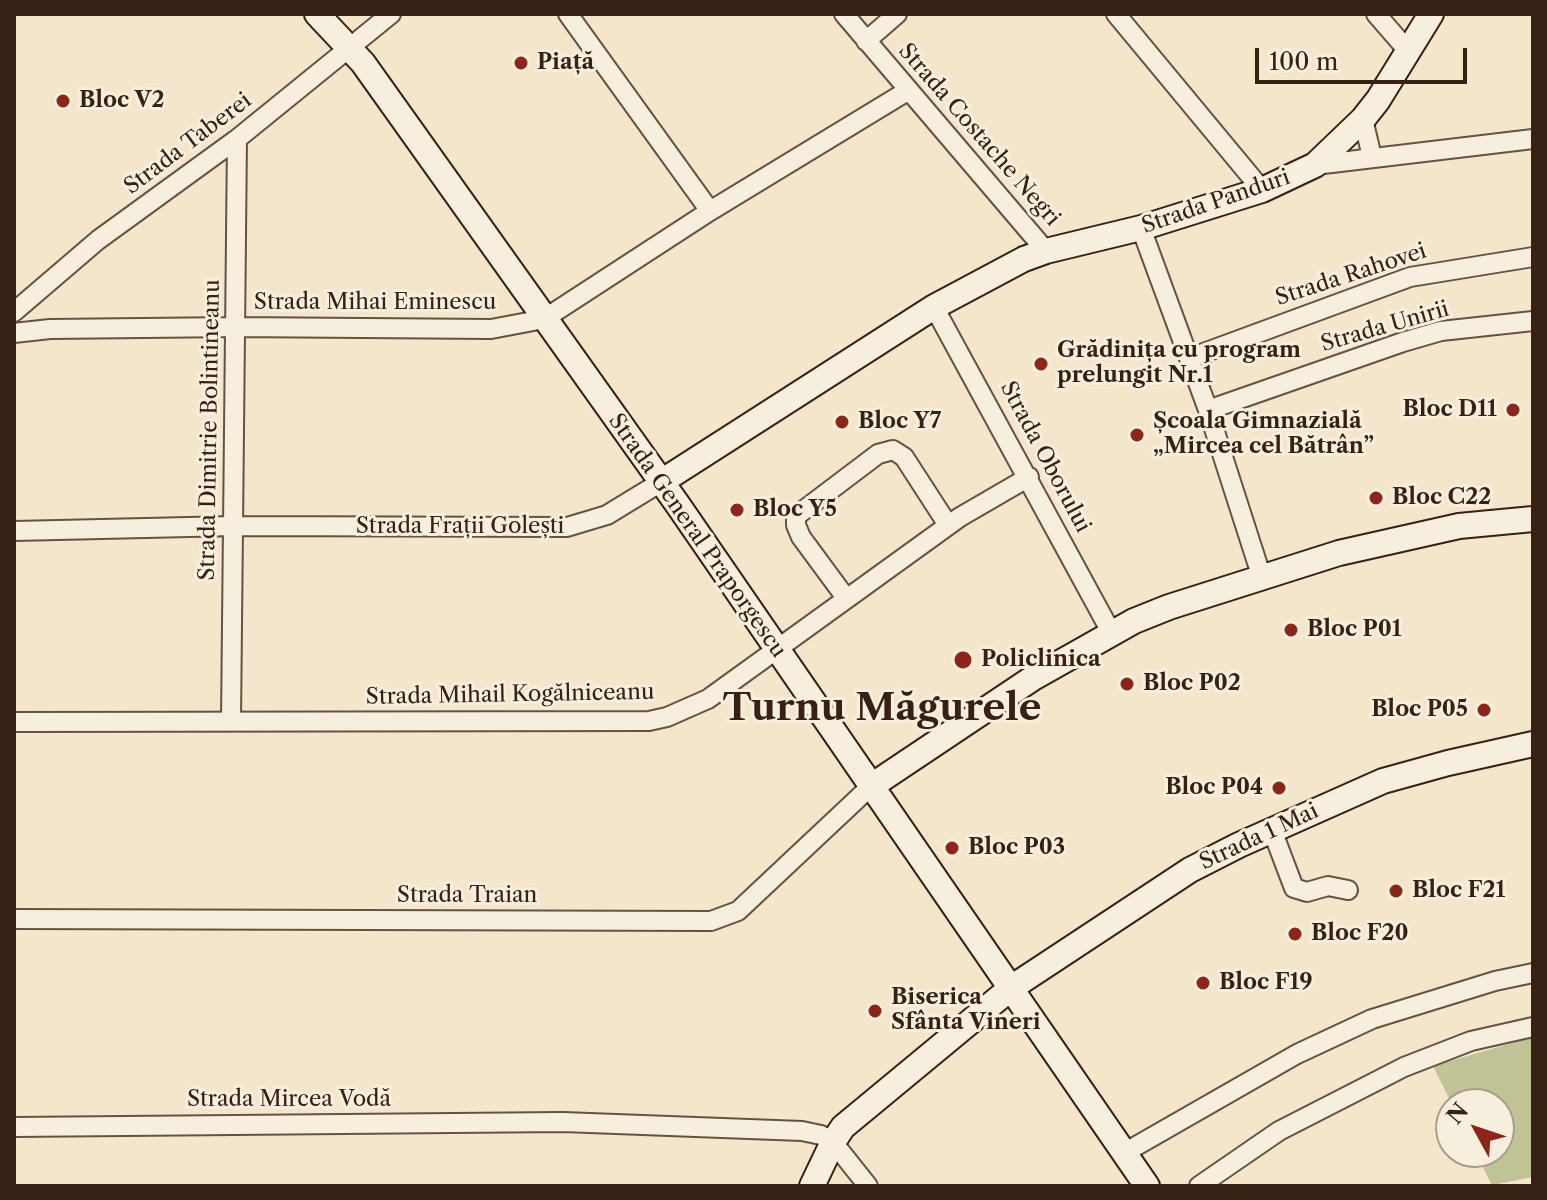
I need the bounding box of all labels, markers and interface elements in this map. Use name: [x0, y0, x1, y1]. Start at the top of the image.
scale bar: [1259, 32, 1471, 82]
street label: Strada Costache Negri: [893, 38, 1065, 232]
text: 100 m: [1269, 47, 1338, 76]
place label: Piață: [537, 50, 594, 76]
marker: Piață: [512, 54, 530, 72]
place label: Bloc V2: [79, 88, 165, 114]
street label: Strada Taberei: [119, 88, 257, 200]
marker: Bloc V2: [54, 92, 72, 110]
street label: Strada Panduri: [1138, 164, 1294, 240]
street label: Strada Rahovei: [1272, 238, 1430, 312]
street label: Strada Dimitrie Bolintineanu: [194, 279, 226, 581]
street label: Strada Mihai Eminescu: [254, 290, 496, 316]
street label: Strada Unirii: [1318, 296, 1452, 358]
place label: Grădinița cu program prelungit Nr.1: [1057, 338, 1301, 390]
marker: Grădinița cu program prelungit Nr.1: [1032, 355, 1050, 373]
street label: Strada Oborului: [994, 377, 1096, 537]
place label: Bloc D11: [1402, 397, 1497, 423]
marker: Bloc D11: [1504, 401, 1522, 419]
street label: Strada General Praporgescu: [602, 409, 792, 663]
place label: Bloc Y7: [858, 409, 941, 435]
place label: Școala Gimnazială „Mircea cel Bătrân”: [1153, 409, 1374, 460]
marker: Bloc Y7: [833, 413, 851, 431]
marker: Școala Gimnazială „Mircea cel Bătrân”: [1128, 426, 1146, 444]
place label: Bloc C22: [1392, 485, 1491, 511]
marker: Bloc C22: [1367, 489, 1385, 507]
place label: Bloc Y5: [753, 497, 837, 523]
marker: Bloc Y5: [728, 501, 746, 519]
street label: Strada Frații Golești: [356, 514, 564, 540]
place label: Bloc P01: [1307, 617, 1402, 643]
marker: Bloc P01: [1282, 621, 1300, 639]
place label: Policlinica: [981, 647, 1101, 673]
marker: Policlinica: [952, 649, 974, 671]
place label: Bloc P02: [1143, 671, 1241, 697]
marker: Bloc P02: [1118, 675, 1136, 693]
street label: Strada Mihail Kogălniceanu: [365, 679, 655, 711]
district label: Turnu Măgurele: [723, 686, 1041, 732]
place label: Bloc P05: [1371, 697, 1468, 723]
marker: Bloc P05: [1475, 701, 1493, 719]
place label: Bloc P04: [1165, 775, 1263, 801]
marker: Bloc P04: [1270, 779, 1288, 797]
street label: Strada 1 Mai: [1195, 798, 1323, 876]
place label: Bloc P03: [968, 835, 1065, 861]
marker: Bloc P03: [943, 839, 961, 857]
place label: Bloc F21: [1412, 878, 1505, 904]
marker: Bloc F21: [1387, 882, 1405, 900]
street label: Strada Traian: [397, 883, 537, 909]
place label: Bloc F20: [1311, 921, 1408, 947]
marker: Bloc F20: [1286, 925, 1304, 943]
place label: Bloc F19: [1219, 970, 1312, 996]
marker: Bloc F19: [1194, 974, 1212, 992]
place label: Biserica Sfânta Vineri: [891, 985, 1041, 1036]
marker: Biserica Sfânta Vineri: [866, 1002, 884, 1020]
street label: Strada Mircea Vodă: [187, 1087, 391, 1113]
north arrow: [1435, 1088, 1515, 1168]
text: N: [1441, 1098, 1474, 1130]

